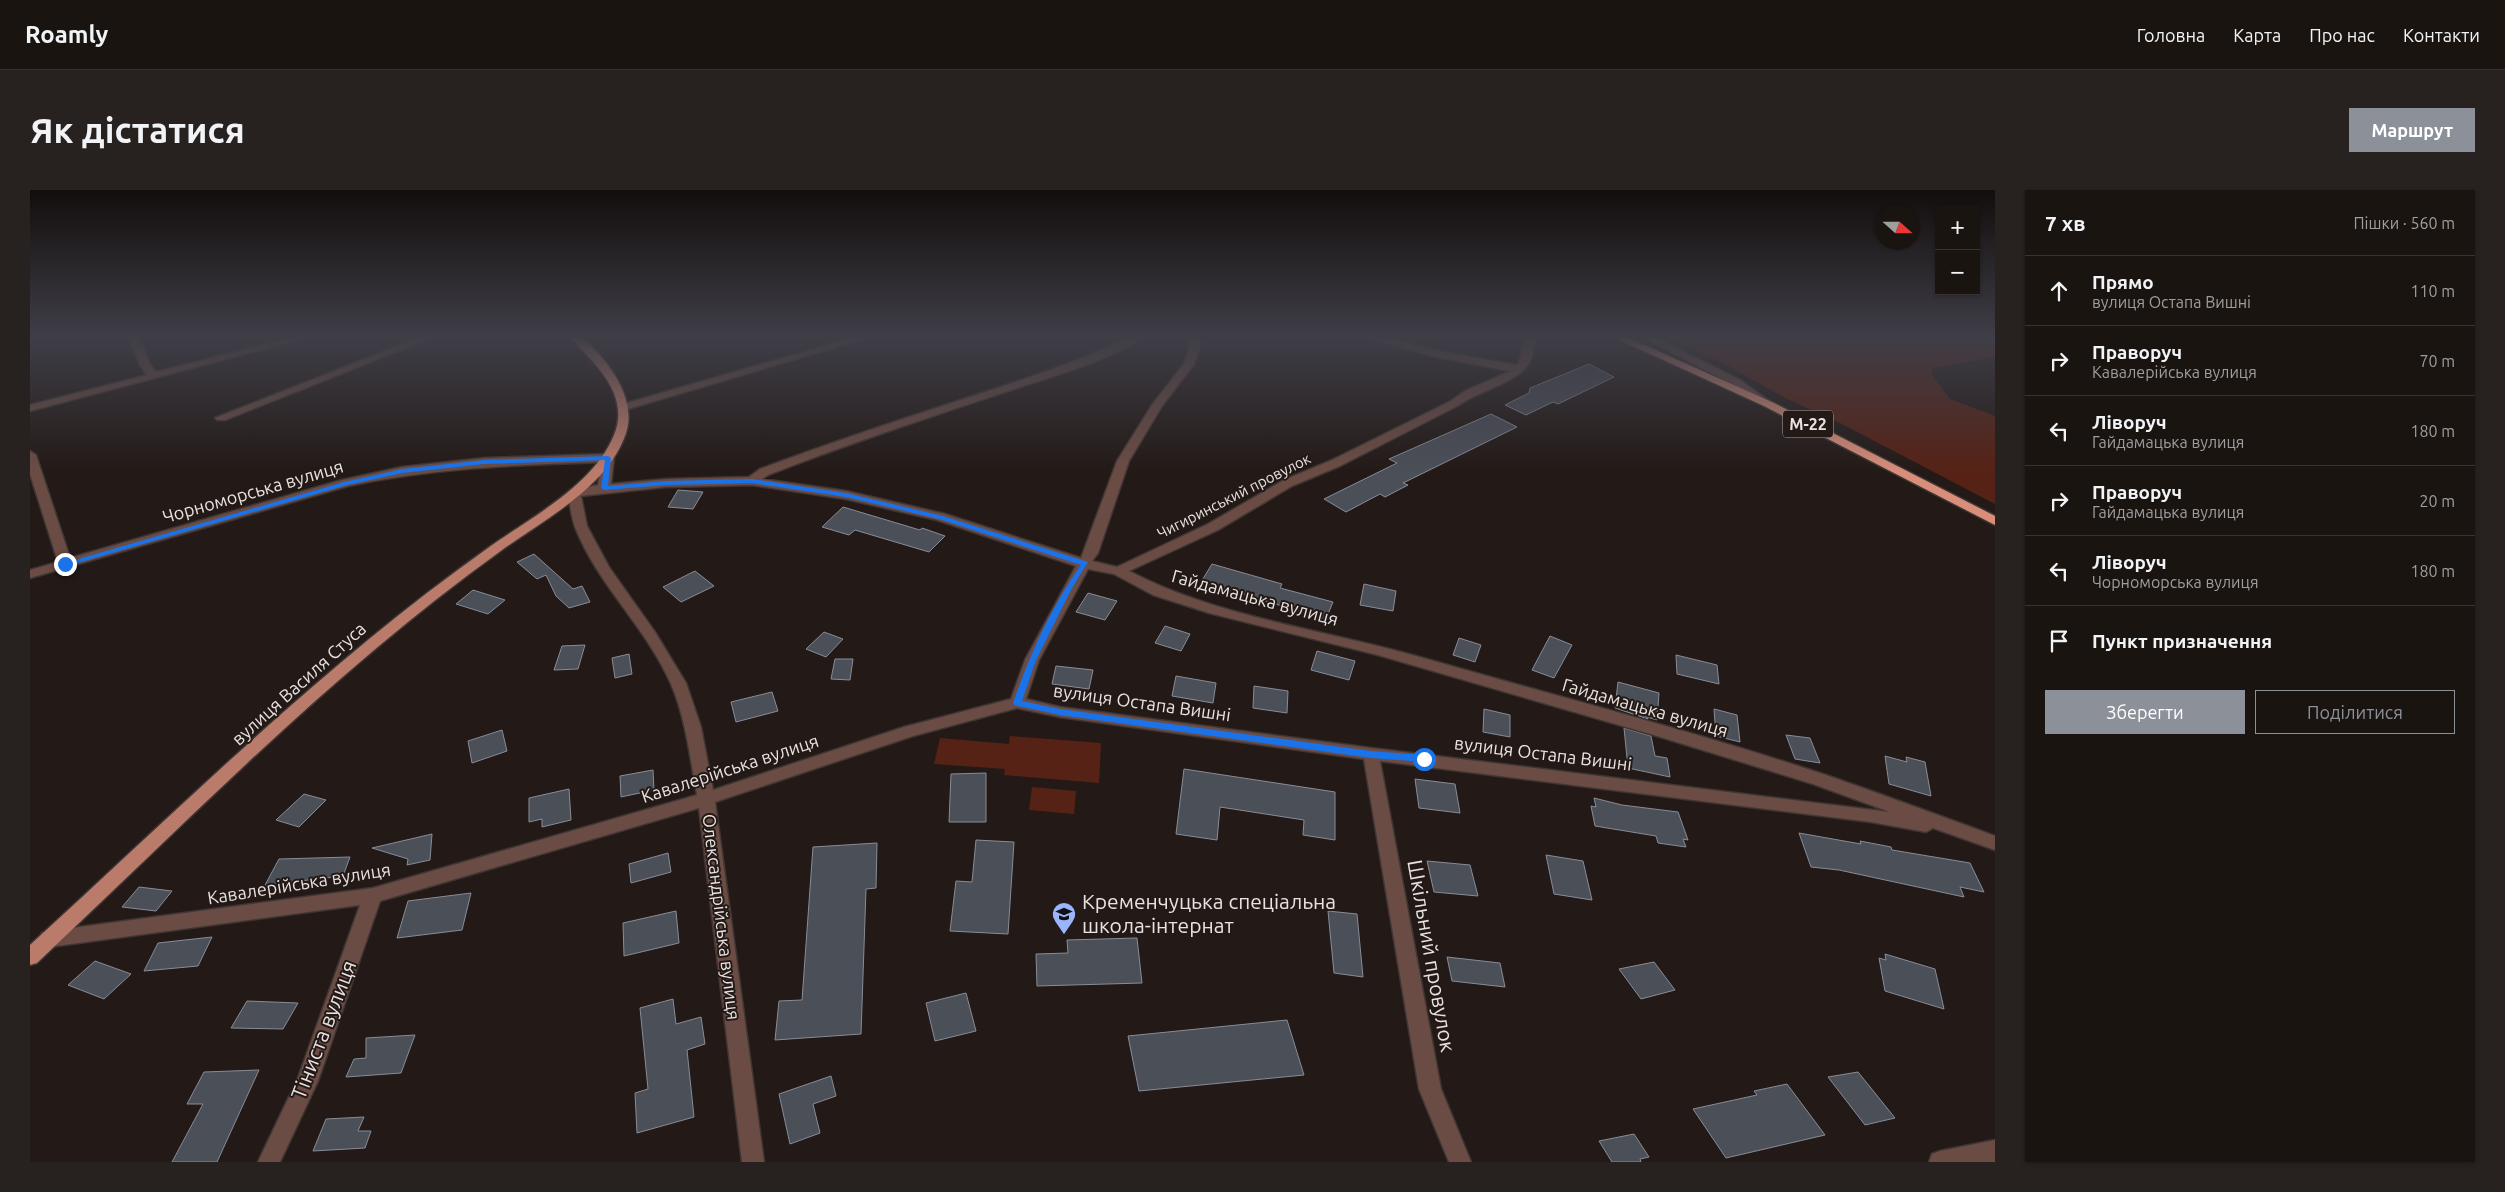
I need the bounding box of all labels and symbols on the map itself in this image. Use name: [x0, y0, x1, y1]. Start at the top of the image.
north arrow: [1875, 205, 1920, 250]
road number: М-22: [1783, 410, 1833, 438]
street label: Чигиринський провулок: [1154, 449, 1314, 542]
street label: Чорноморська вулиця: [160, 456, 346, 526]
route end: [54, 553, 77, 576]
street label: Гайдамацька вулиця: [1170, 565, 1341, 629]
street label: вулиця Василя Стуса: [227, 618, 369, 749]
street label: Гайдамацька вулиця: [1560, 674, 1730, 740]
street label: вулиця Остапа Вишні: [1052, 680, 1232, 724]
street label: Кавалерійська вулиця: [638, 730, 821, 806]
street label: вулиця Остапа Вишні: [1453, 732, 1633, 774]
route start: [1413, 748, 1436, 771]
street label: Олександрійська вулиця: [699, 813, 745, 1021]
street label: Шкільний провулок: [1403, 858, 1461, 1054]
street label: Кавалерійська вулиця: [206, 859, 392, 907]
place label: Кременчуцька спеціальна школа-інтернат: [1082, 889, 1336, 937]
school or university icon: Кременчуцька спеціальна школа-інтернат: [1051, 901, 1077, 935]
street label: Тіниста вулиця: [286, 957, 361, 1103]

